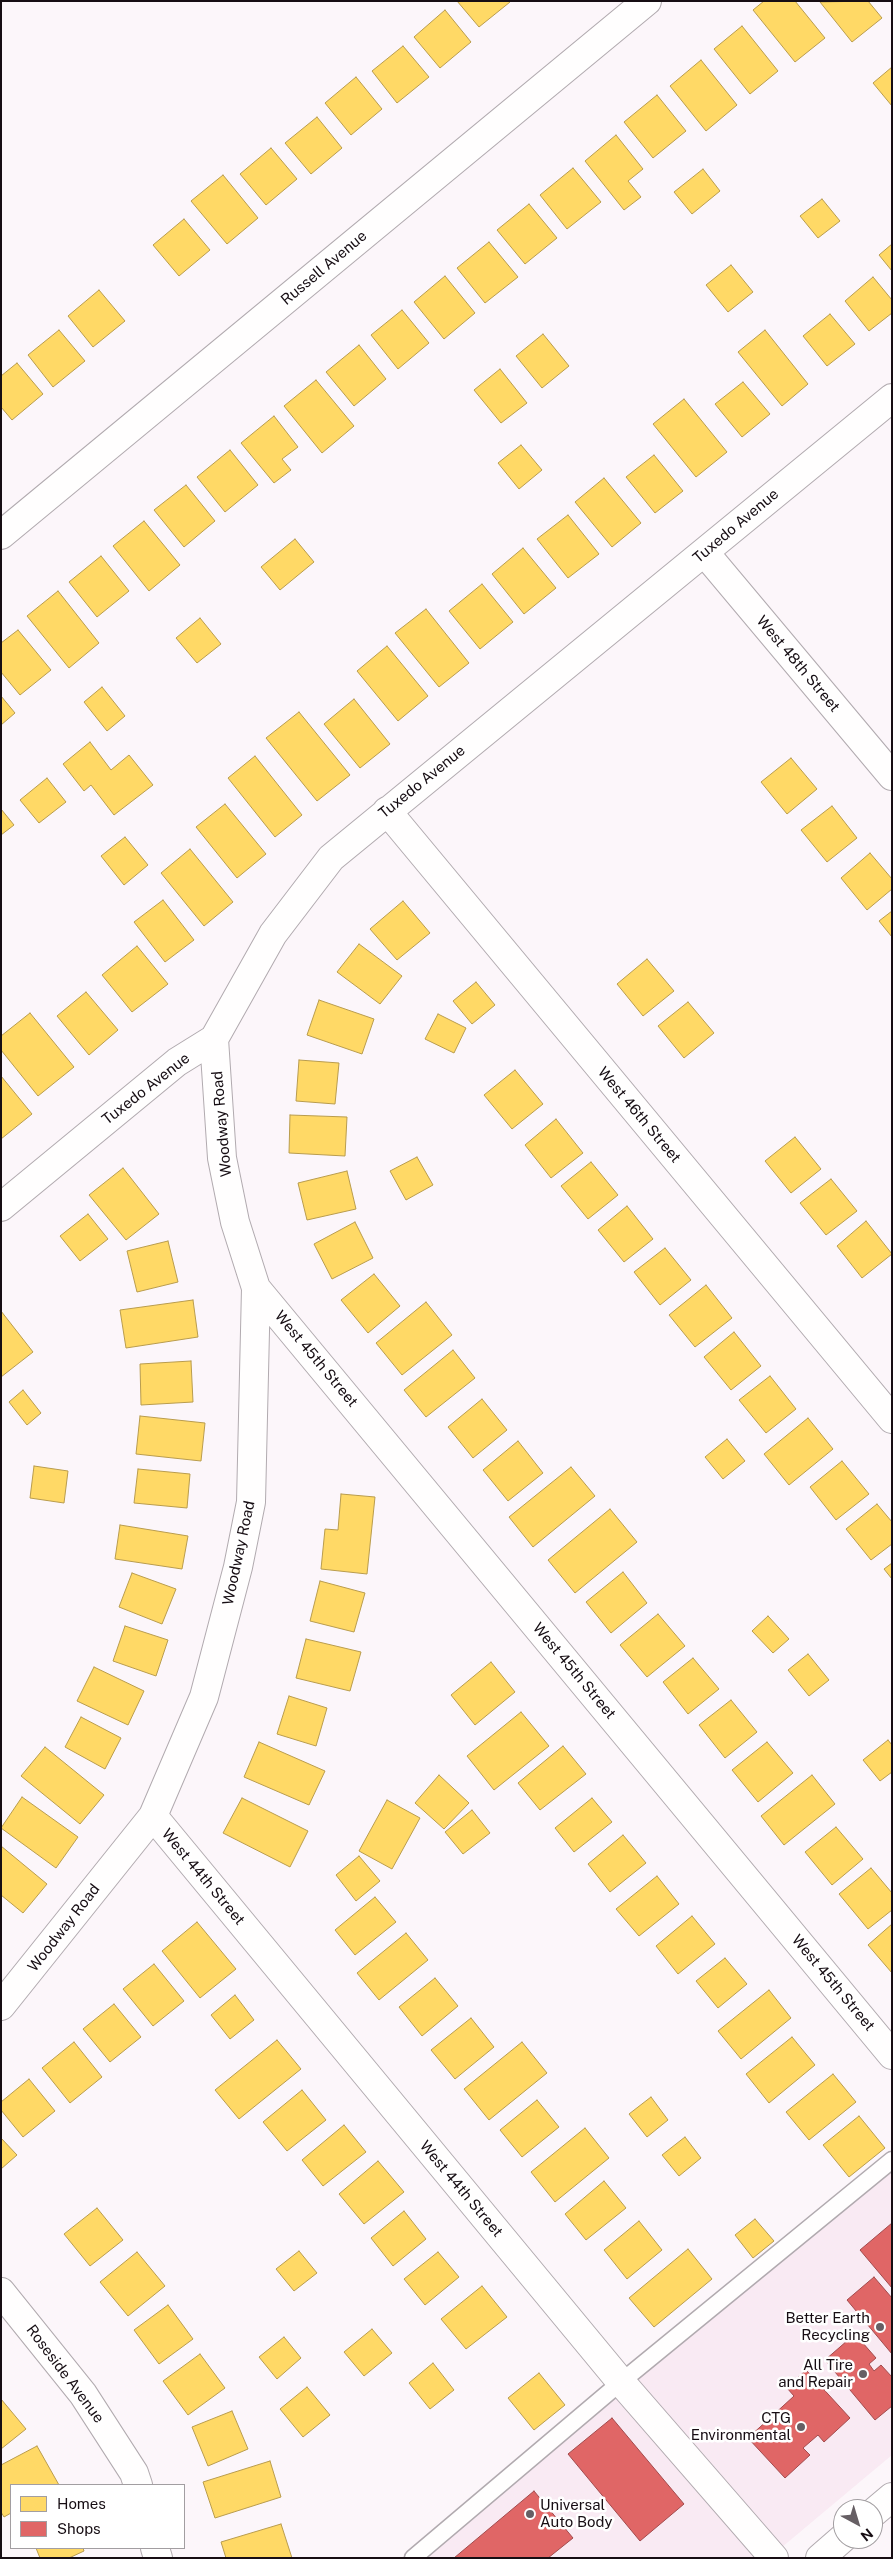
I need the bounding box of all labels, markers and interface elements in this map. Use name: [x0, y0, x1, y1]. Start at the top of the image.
street label: Russell Avenue: [277, 227, 371, 309]
street label: Tuxedo Avenue: [690, 485, 782, 567]
street label: West 48th Street: [753, 612, 843, 716]
street label: Tuxedo Avenue: [375, 742, 469, 822]
street label: Tuxedo Avenue: [99, 1049, 193, 1129]
street label: West 46th Street: [594, 1063, 684, 1167]
street label: Woodway Road: [208, 1070, 236, 1178]
street label: West 45th Street: [271, 1307, 361, 1411]
street label: Woodway Road: [219, 1499, 259, 1607]
street label: West 45th Street: [529, 1619, 619, 1723]
street label: West 44th Street: [158, 1825, 248, 1929]
street label: Woodway Road: [24, 1881, 104, 1975]
street label: West 45th Street: [788, 1931, 878, 2035]
street label: West 44th Street: [416, 2137, 506, 2241]
place label: Better Earth Recycling: [785, 2309, 870, 2344]
street label: Roseside Avenue: [22, 2321, 108, 2427]
marker: Better Earth Recycling: [874, 2321, 886, 2333]
place label: All Tire and Repair: [778, 2356, 853, 2391]
marker: All Tire and Repair: [857, 2368, 869, 2380]
place label: CTG Environmental: [691, 2409, 791, 2444]
marker: CTG Environmental: [795, 2421, 807, 2433]
legend: [10, 2484, 185, 2549]
text: Homes: [57, 2495, 106, 2512]
place label: Universal Auto Body: [540, 2496, 613, 2531]
north arrow: [833, 2499, 883, 2549]
marker: Universal Auto Body: [524, 2508, 536, 2520]
text: Shops: [57, 2520, 101, 2537]
text: N: [858, 2525, 876, 2545]

